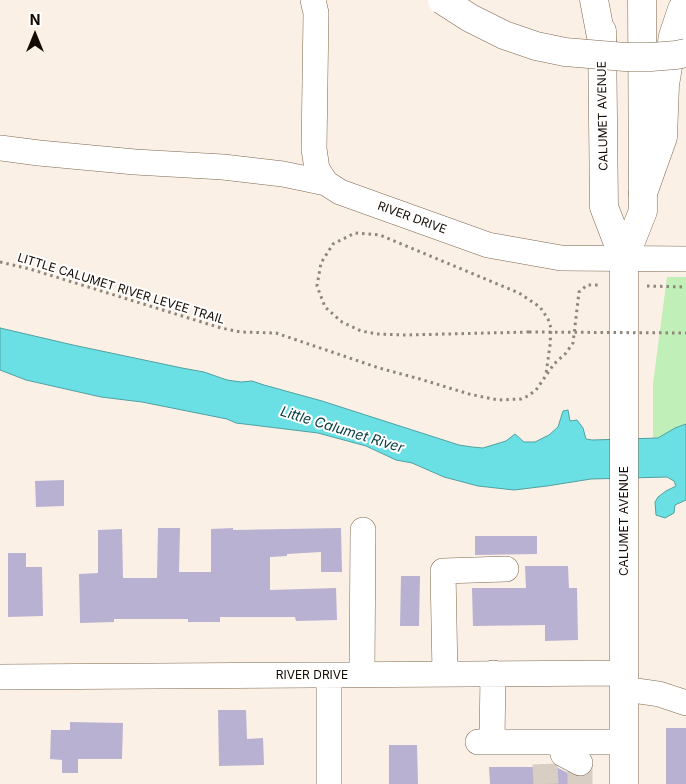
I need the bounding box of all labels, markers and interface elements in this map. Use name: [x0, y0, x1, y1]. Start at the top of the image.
north arrow: [10, 10, 60, 60]
text: N: [30, 11, 40, 28]
street label: CALUMET AVENUE: [595, 61, 611, 171]
street label: RIVER DRIVE: [375, 199, 449, 237]
street label: LITTLE CALUMET RIVER LEVEE TRAIL: [16, 251, 226, 327]
water label: Little Calumet River: [278, 403, 406, 457]
street label: CALUMET AVENUE: [617, 466, 631, 576]
street label: RIVER DRIVE: [276, 668, 348, 682]

